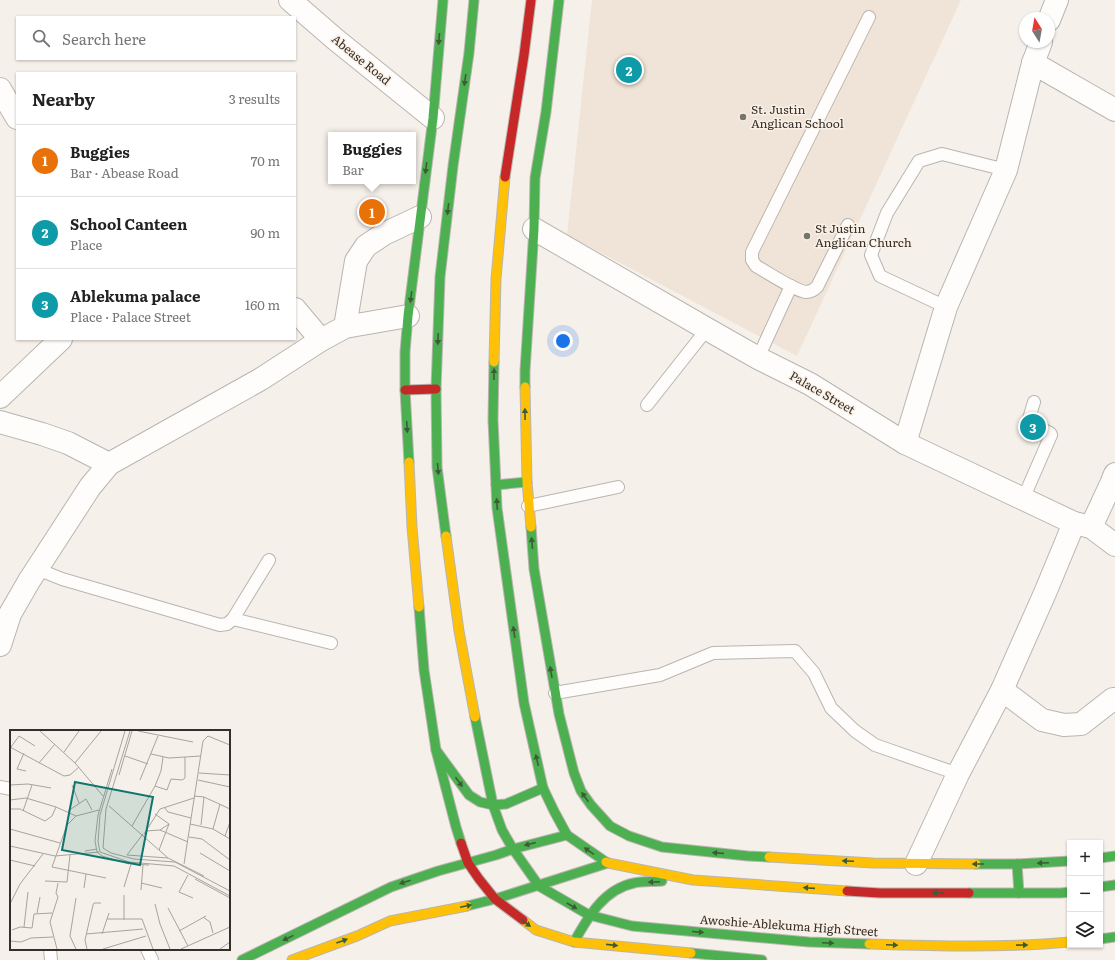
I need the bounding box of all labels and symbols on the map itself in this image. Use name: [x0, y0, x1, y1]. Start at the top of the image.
north arrow: [1019, 12, 1055, 48]
street label: Abease Road: [328, 30, 396, 89]
one-way arrow: [436, 33, 443, 45]
pin: 2: [616, 55, 642, 85]
one-way arrow: [461, 74, 467, 87]
place label: St. Justin Anglican School: [751, 100, 844, 132]
marker: St. Justin Anglican School: [738, 112, 748, 122]
one-way arrow: [423, 162, 429, 174]
pin: 1: [359, 197, 385, 227]
one-way arrow: [444, 203, 451, 215]
place label: St Justin Anglican Church: [815, 219, 912, 251]
marker: St Justin Anglican Church: [802, 231, 812, 241]
one-way arrow: [407, 291, 414, 303]
your location: [553, 331, 573, 351]
one-way arrow: [435, 333, 441, 346]
street label: Palace Street: [786, 366, 859, 418]
one-way arrow: [491, 367, 497, 380]
one-way arrow: [522, 408, 529, 420]
pin: 3: [1020, 412, 1046, 442]
one-way arrow: [404, 421, 410, 434]
one-way arrow: [434, 463, 441, 475]
one-way arrow: [494, 497, 501, 510]
one-way arrow: [528, 537, 535, 549]
one-way arrow: [511, 626, 517, 638]
one-way arrow: [548, 666, 554, 678]
inset map: [10, 730, 230, 950]
one-way arrow: [533, 754, 539, 766]
one-way arrow: [455, 776, 463, 787]
one-way arrow: [581, 791, 589, 802]
one-way arrow: [523, 842, 536, 848]
one-way arrow: [584, 847, 594, 855]
one-way arrow: [712, 849, 724, 856]
one-way arrow: [842, 858, 854, 865]
one-way arrow: [1037, 859, 1049, 866]
one-way arrow: [971, 861, 984, 867]
one-way arrow: [648, 878, 660, 885]
one-way arrow: [399, 879, 411, 885]
one-way arrow: [803, 885, 815, 892]
one-way arrow: [931, 890, 944, 896]
one-way arrow: [460, 902, 472, 908]
one-way arrow: [566, 902, 578, 909]
street label: Awoshie-Ablekuma High Street: [699, 910, 879, 940]
one-way arrow: [521, 919, 532, 927]
one-way arrow: [692, 928, 704, 935]
one-way arrow: [282, 935, 294, 941]
one-way arrow: [336, 938, 348, 944]
one-way arrow: [822, 939, 834, 946]
one-way arrow: [606, 942, 618, 949]
one-way arrow: [886, 942, 899, 948]
one-way arrow: [1016, 942, 1029, 948]

